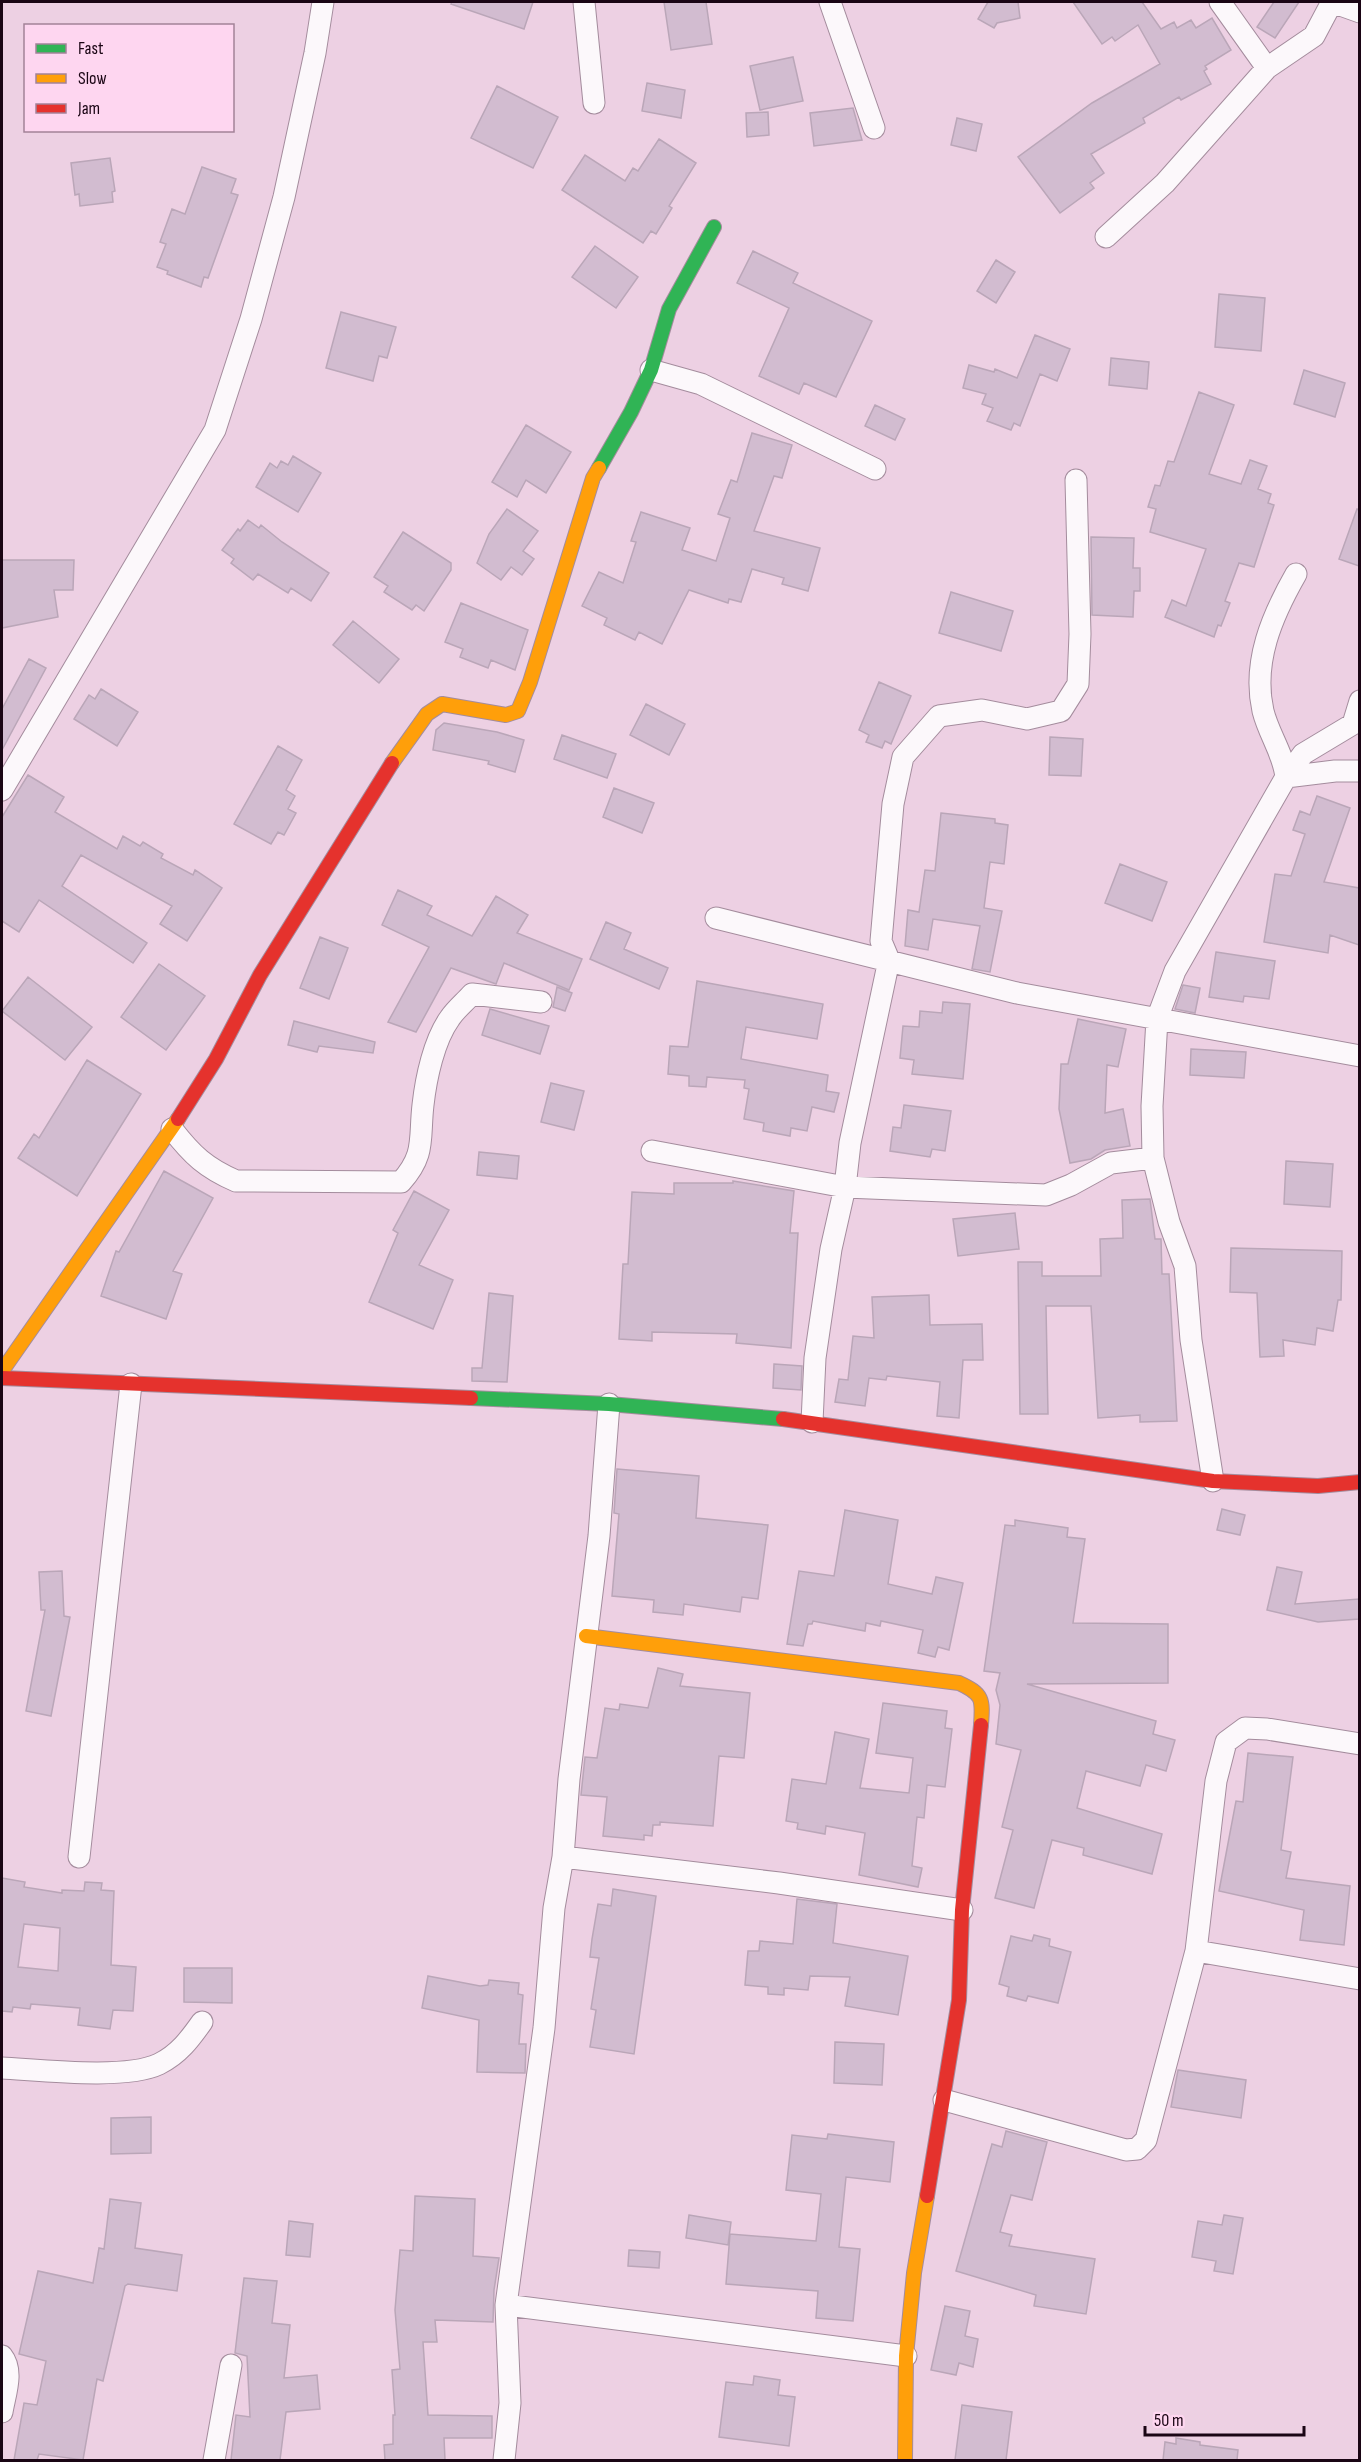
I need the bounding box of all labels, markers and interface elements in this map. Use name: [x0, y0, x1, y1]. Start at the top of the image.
legend: [24, 24, 234, 132]
text: Fast: [78, 38, 104, 59]
text: Slow: [78, 68, 107, 89]
text: Jam: [77, 98, 100, 119]
scale bar: [1145, 2399, 1304, 2437]
text: 50 m: [1154, 2410, 1184, 2431]

